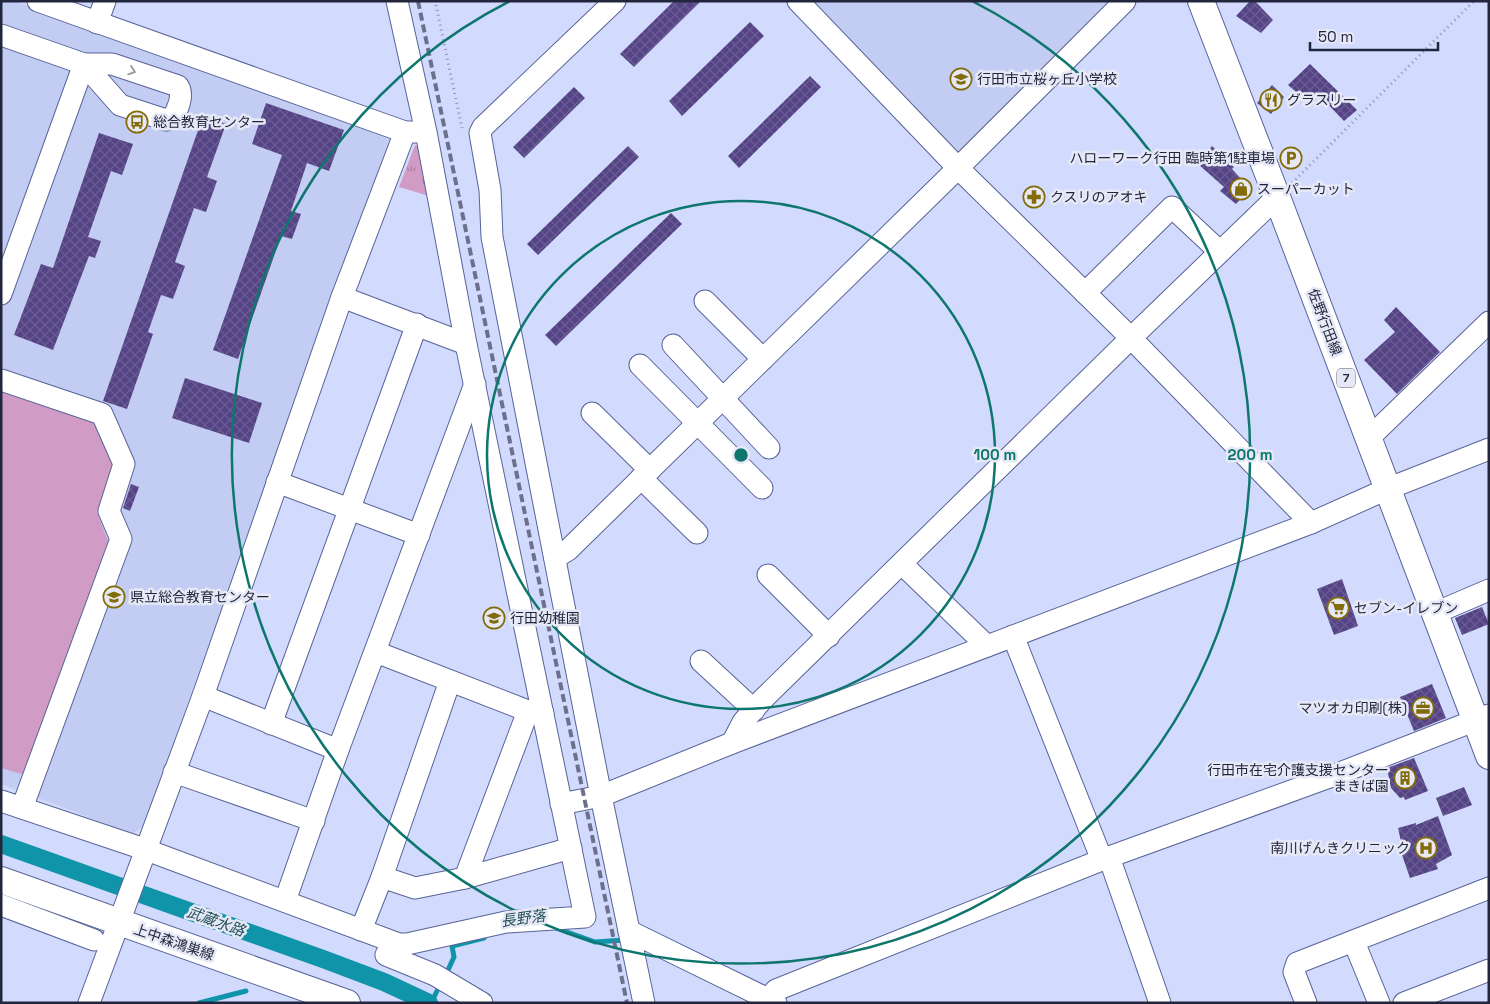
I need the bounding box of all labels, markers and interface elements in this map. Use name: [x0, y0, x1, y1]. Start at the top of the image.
scale bar: [1310, 20, 1438, 52]
text: 50 m: [1318, 27, 1353, 46]
one-way arrow: [127, 65, 136, 75]
school or university icon: 行田市立桜ヶ丘小学校: [949, 67, 973, 91]
place label: 行田市立桜ヶ丘小学校: [977, 70, 1117, 88]
restaurant icon: グラスリー: [1259, 88, 1283, 112]
place label: グラスリー: [1287, 91, 1357, 109]
bus stop icon: 総合教育センター: [125, 110, 149, 134]
place label: 総合教育センター: [153, 113, 265, 131]
parking icon: ハローワーク行田 臨時第1駐車場: [1279, 146, 1303, 170]
place label: ハローワーク行田 臨時第1駐車場: [1070, 149, 1275, 167]
shop icon: スーパーカット: [1229, 177, 1253, 201]
place label: スーパーカット: [1257, 180, 1355, 198]
pharmacy icon: クスリのアオキ: [1022, 185, 1046, 209]
place label: クスリのアオキ: [1050, 188, 1148, 206]
street label: 佐野行田線: [1304, 286, 1346, 358]
road number: 7: [1337, 368, 1355, 388]
text: 100 m: [974, 445, 1016, 464]
text: 200 m: [1228, 445, 1272, 464]
centre of rings: [732, 446, 750, 464]
school or university icon: 県立総合教育センター: [102, 585, 126, 609]
place label: 県立総合教育センター: [130, 588, 270, 606]
supermarket icon: セブン-イレブン: [1326, 596, 1350, 620]
place label: セブン-イレブン: [1354, 599, 1458, 617]
school or university icon: 行田幼稚園: [482, 606, 506, 630]
place label: 行田幼稚園: [510, 609, 580, 627]
office icon: マツオカ印刷(株): [1411, 696, 1435, 720]
place label: マツオカ印刷(株): [1298, 699, 1407, 717]
place label: 行田市在宅介護支援センター まきば園: [1207, 761, 1389, 795]
building icon: 行田市在宅介護支援センター まきば園: [1393, 766, 1417, 790]
hospital icon: 南川げんきクリニック: [1414, 836, 1438, 860]
place label: 南川げんきクリニック: [1270, 839, 1410, 857]
water label: 武蔵水路: [185, 902, 249, 941]
water label: 長野落: [499, 905, 549, 931]
street label: 上中森鴻巣線: [131, 920, 217, 964]

